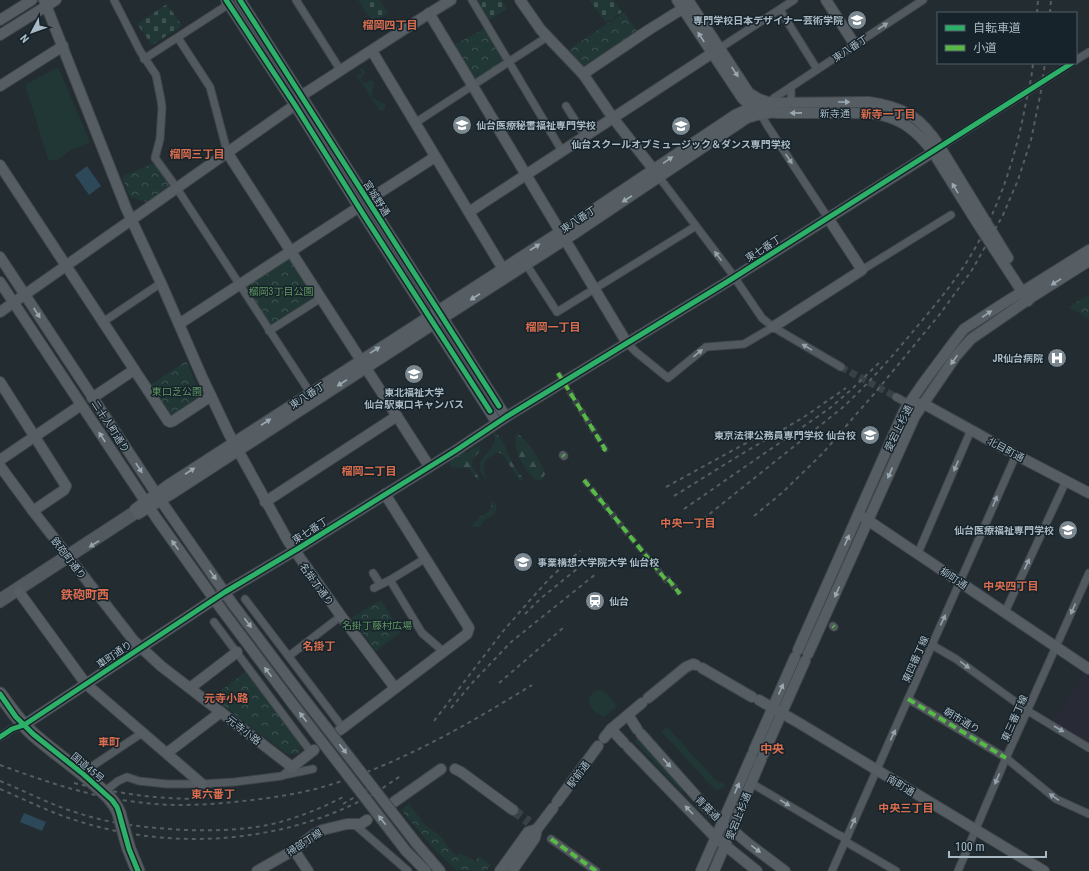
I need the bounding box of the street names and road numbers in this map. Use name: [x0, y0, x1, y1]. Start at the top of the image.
street label: 東八番丁: [831, 33, 870, 64]
street label: 新寺通: [820, 108, 850, 119]
street label: 宮城野通: [361, 178, 392, 218]
street label: 東八番丁: [559, 204, 598, 235]
street label: 東七番丁: [743, 233, 783, 264]
street label: 東八番丁: [288, 380, 327, 411]
street label: 二十人町通り: [90, 398, 132, 454]
street label: 愛宕上杉通: [883, 403, 914, 453]
street label: 北目町通: [986, 435, 1026, 464]
street label: 東七番丁: [290, 515, 330, 546]
street label: 鉄砲町通り: [49, 535, 88, 581]
street label: 名掛丁通り: [297, 561, 336, 608]
street label: 柳町通: [938, 565, 969, 591]
street label: 東四番丁線: [900, 634, 931, 684]
street label: 車町通り: [95, 639, 134, 670]
street label: 東三番丁線: [999, 693, 1030, 743]
street label: 朝市通り: [942, 705, 982, 735]
street label: 元寺小路: [225, 714, 263, 747]
street label: 国道45号: [69, 750, 106, 784]
street label: 駅前通: [565, 759, 592, 790]
street label: 南町通: [885, 773, 916, 798]
street label: 愛宕上杉通: [724, 791, 753, 841]
street label: 青葉通: [693, 794, 722, 823]
street label: 掃部丁線: [285, 827, 324, 858]

